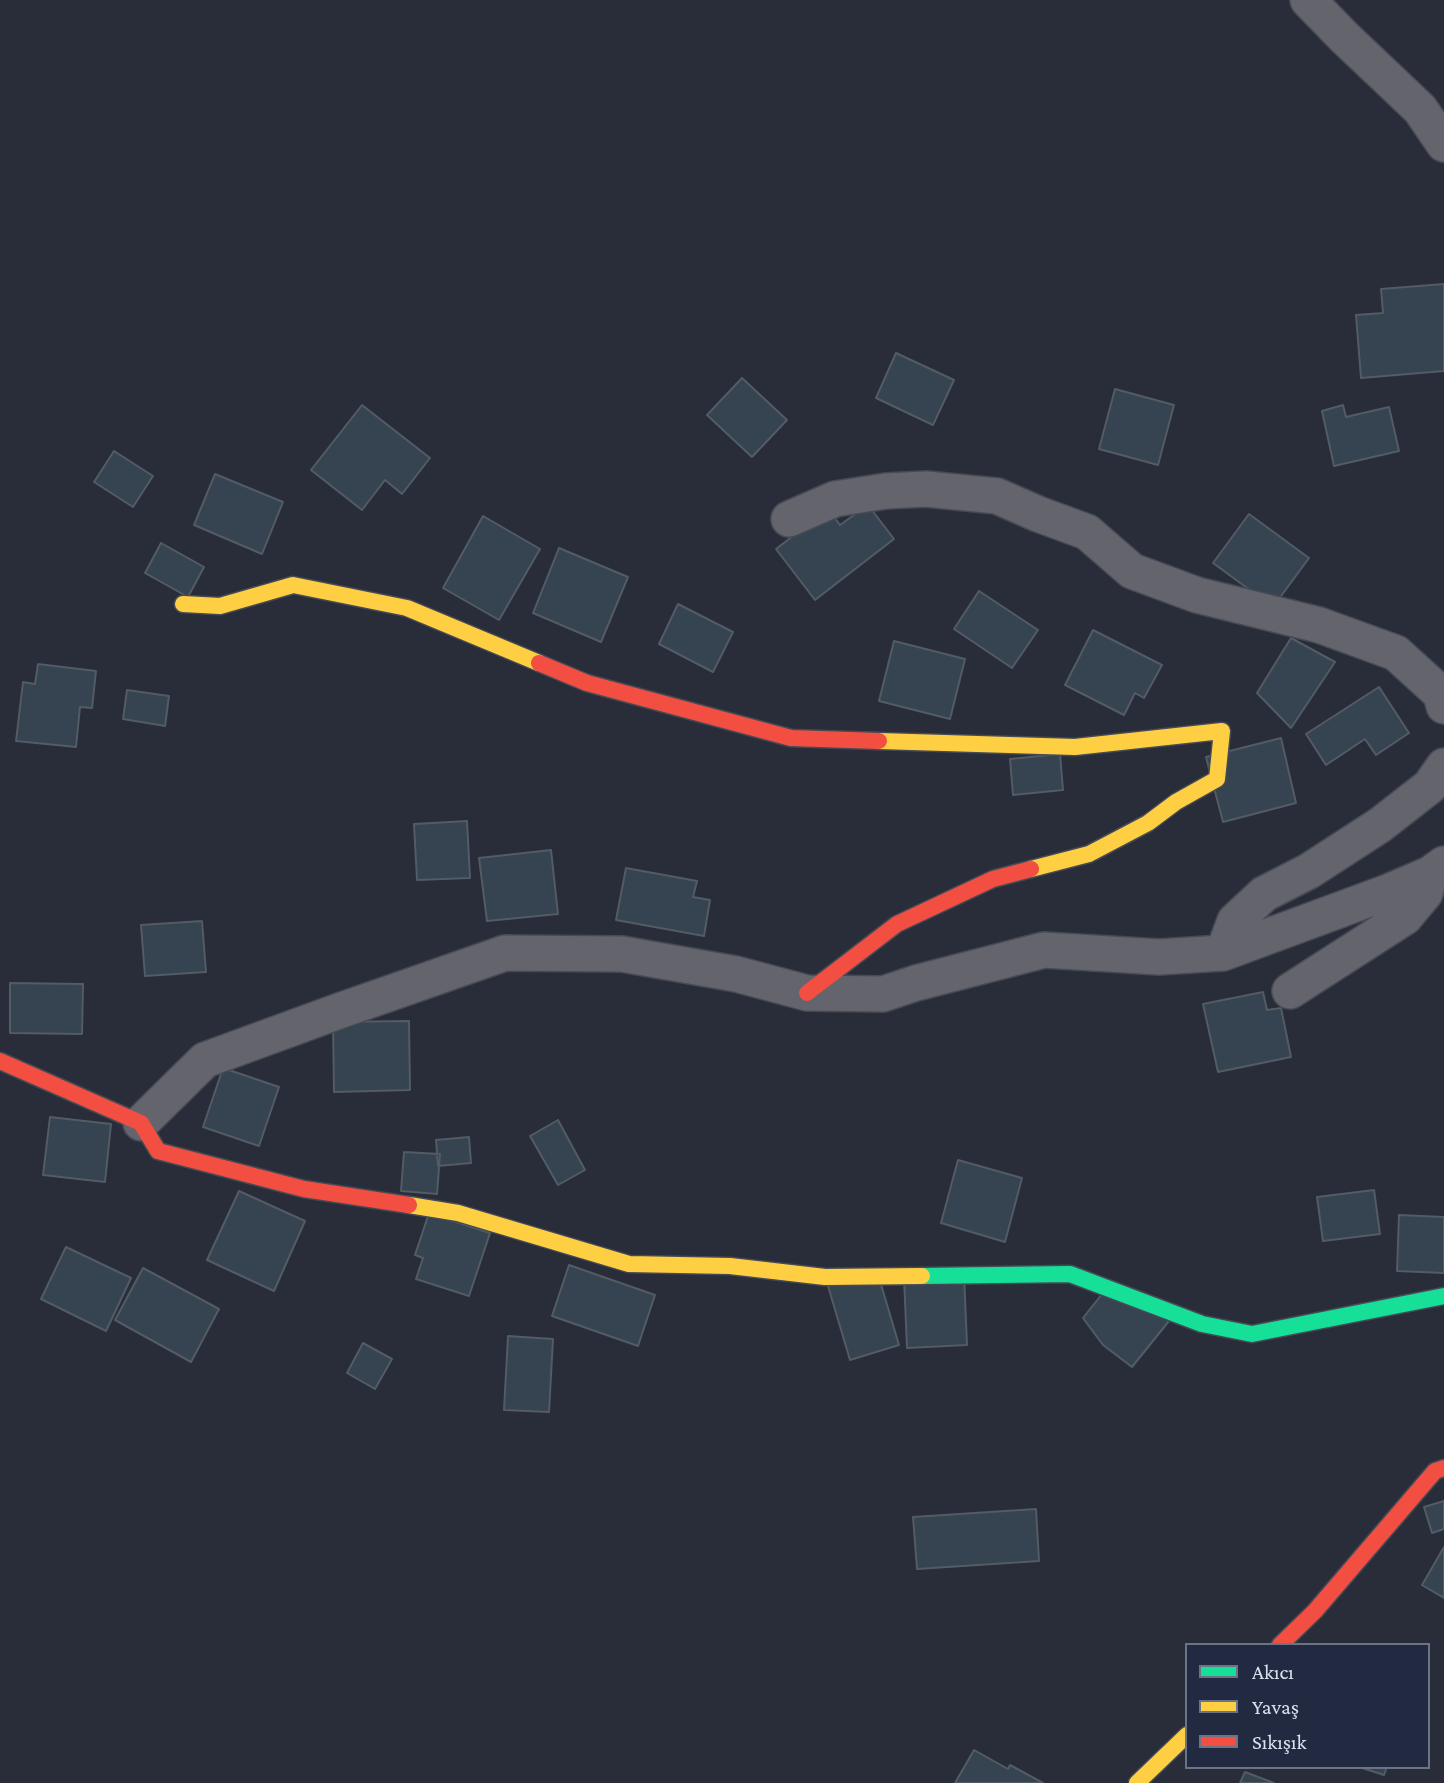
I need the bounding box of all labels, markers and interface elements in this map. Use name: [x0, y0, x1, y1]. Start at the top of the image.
legend: [1185, 1643, 1430, 1769]
text: Akıcı: [1252, 1660, 1294, 1684]
text: Yavaş: [1252, 1695, 1299, 1719]
text: Sıkışık: [1252, 1730, 1307, 1754]

